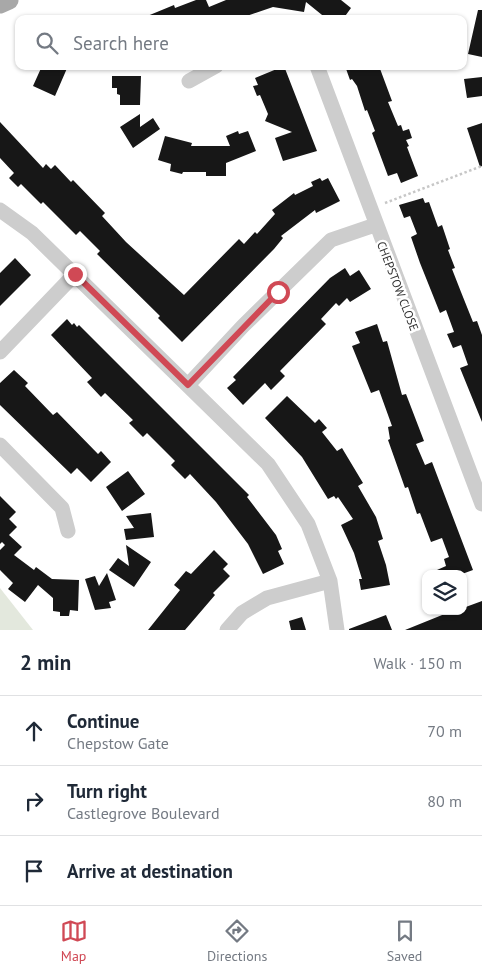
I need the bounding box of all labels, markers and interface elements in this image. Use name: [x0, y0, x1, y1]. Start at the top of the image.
search box: [15, 15, 467, 70]
icon: search: [33, 29, 61, 57]
text: Search here: [73, 31, 169, 55]
street label: CHEPSTOW CLOSE: [374, 239, 422, 333]
route end: [64, 263, 87, 286]
route start: [267, 281, 290, 304]
map controls: [422, 570, 467, 615]
button: layers: [422, 570, 467, 615]
text: 2 min: [20, 649, 71, 676]
text: Walk · 150 m: [373, 653, 462, 673]
text: Continue: [67, 709, 139, 733]
icon: ahead: [20, 717, 48, 745]
text: 70 m: [427, 721, 462, 741]
text: Chepstow Gate: [67, 733, 169, 753]
text: Turn right: [67, 779, 147, 803]
icon: right: [20, 787, 48, 815]
text: 80 m: [427, 791, 462, 811]
text: Castlegrove Boulevard: [67, 803, 220, 823]
icon: arrive: [20, 857, 48, 885]
text: Arrive at destination: [67, 859, 233, 883]
tab: Map: [60, 917, 88, 965]
tab: Directions: [207, 917, 267, 965]
tab: Saved: [387, 917, 422, 965]

